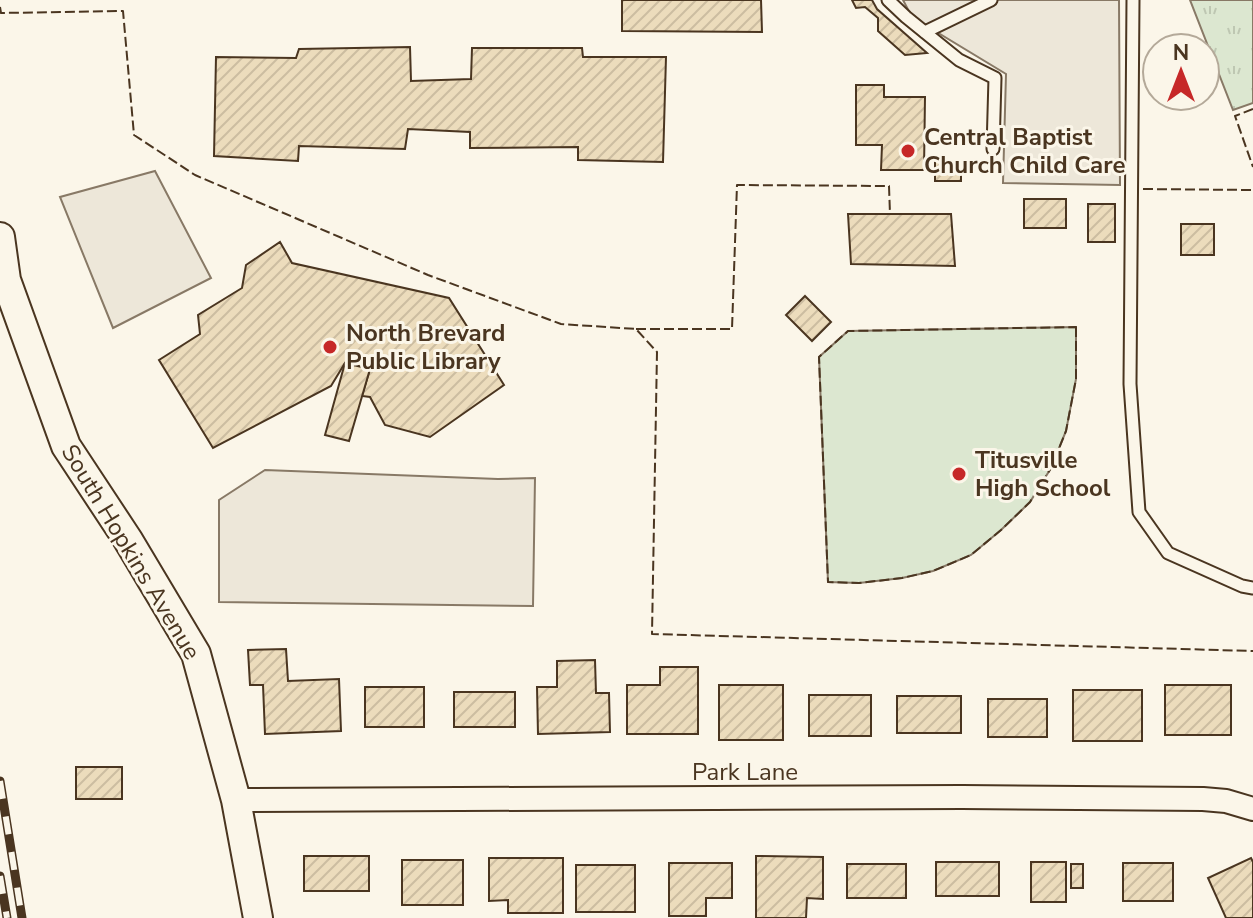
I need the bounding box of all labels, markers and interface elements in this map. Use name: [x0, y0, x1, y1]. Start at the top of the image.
north arrow: [1141, 32, 1221, 112]
text: N: [1173, 38, 1189, 68]
place label: Central Baptist Church Child Care: [924, 121, 1125, 181]
marker: Central Baptist Church Child Care: [899, 142, 917, 160]
place label: North Brevard Public Library: [346, 317, 505, 377]
marker: North Brevard Public Library: [321, 338, 339, 356]
street label: South Hopkins Avenue: [54, 438, 208, 666]
place label: Titusville High School: [975, 444, 1111, 504]
marker: Titusville High School: [950, 465, 968, 483]
street label: Park Lane: [692, 756, 798, 788]

